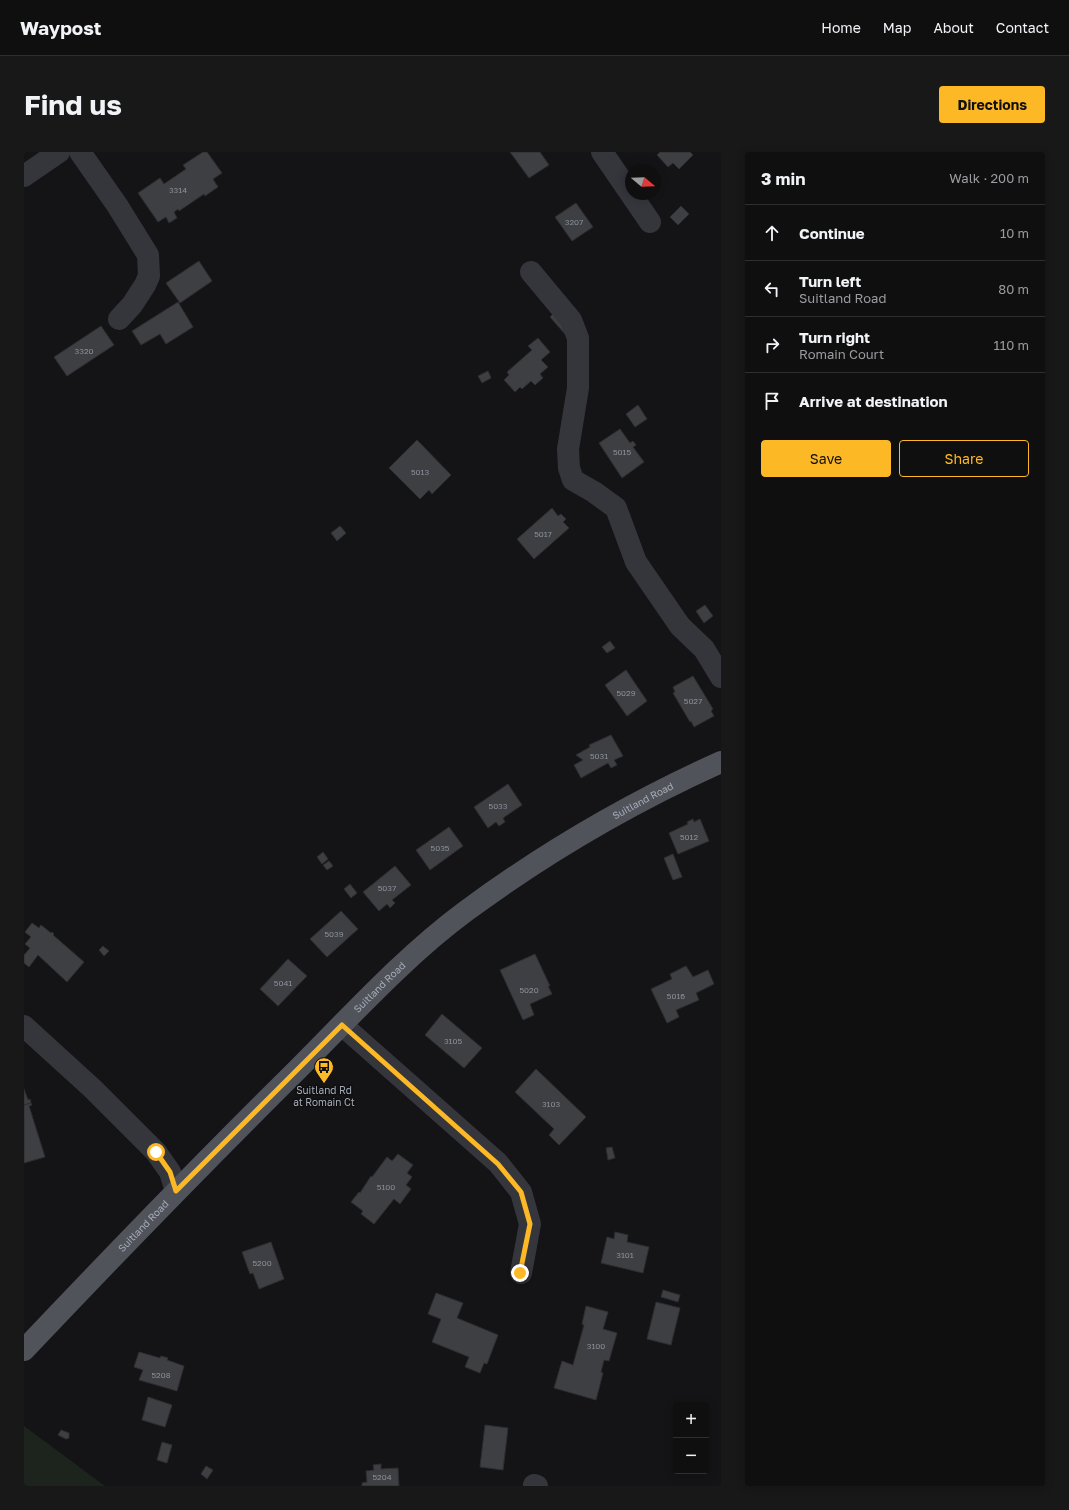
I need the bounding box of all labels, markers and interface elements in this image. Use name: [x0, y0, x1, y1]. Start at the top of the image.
text: Waypost: [20, 16, 101, 39]
text: Home: [821, 19, 861, 36]
text: Map: [883, 19, 911, 36]
text: About: [933, 19, 974, 36]
text: Contact: [996, 19, 1049, 36]
button: Directions: [939, 86, 1045, 123]
text: Find us: [24, 88, 122, 121]
north arrow: [625, 164, 661, 200]
text: 3 min: [761, 168, 805, 189]
text: Walk · 200 m: [949, 170, 1029, 186]
house number: 3314: [169, 185, 187, 195]
house number: 3207: [565, 217, 583, 227]
icon: ahead: [761, 222, 783, 244]
text: Continue: [799, 224, 865, 242]
text: 10 m: [1000, 225, 1029, 241]
text: Turn left: [799, 272, 861, 290]
icon: left: [761, 278, 783, 300]
text: 80 m: [998, 281, 1029, 297]
text: Suitland Road: [799, 290, 886, 306]
text: Turn right: [799, 328, 870, 346]
icon: right: [761, 334, 783, 356]
text: 110 m: [994, 337, 1029, 353]
house number: 3320: [75, 346, 94, 356]
text: Romain Court: [799, 346, 884, 362]
icon: arrive: [761, 390, 783, 412]
text: Arrive at destination: [799, 392, 948, 410]
button: Save: [761, 440, 891, 477]
button: Share: [899, 440, 1029, 477]
house number: 5015: [613, 447, 631, 457]
house number: 5013: [411, 467, 429, 477]
house number: 5017: [534, 529, 552, 539]
house number: 5029: [616, 688, 636, 698]
house number: 5027: [684, 696, 702, 706]
house number: 5031: [590, 751, 608, 761]
street label: Suitland Road: [610, 780, 675, 822]
house number: 5033: [489, 801, 508, 811]
house number: 5012: [680, 832, 698, 842]
house number: 5035: [431, 843, 450, 853]
house number: 5037: [378, 883, 396, 893]
house number: 5039: [324, 929, 344, 939]
street label: Suitland Road: [351, 959, 408, 1015]
house number: 5041: [274, 978, 292, 988]
house number: 5020: [519, 985, 539, 995]
house number: 5016: [667, 991, 685, 1001]
house number: 3105: [444, 1036, 462, 1046]
bus stop icon: Suitland Rd at Romain Ct: [313, 1056, 335, 1084]
place label: Suitland Rd at Romain Ct: [293, 1084, 355, 1108]
house number: 3103: [542, 1099, 560, 1109]
route start: [147, 1143, 165, 1161]
house number: 5100: [377, 1182, 395, 1192]
street label: Suitland Road: [115, 1197, 171, 1254]
house number: 3101: [616, 1250, 634, 1260]
house number: 5200: [252, 1258, 272, 1268]
route end: [511, 1264, 529, 1282]
house number: 3100: [587, 1341, 605, 1351]
house number: 5208: [151, 1370, 171, 1380]
map controls: [673, 1402, 709, 1474]
button: +: [673, 1402, 709, 1438]
button: −: [673, 1438, 709, 1474]
house number: 5204: [372, 1472, 392, 1482]

